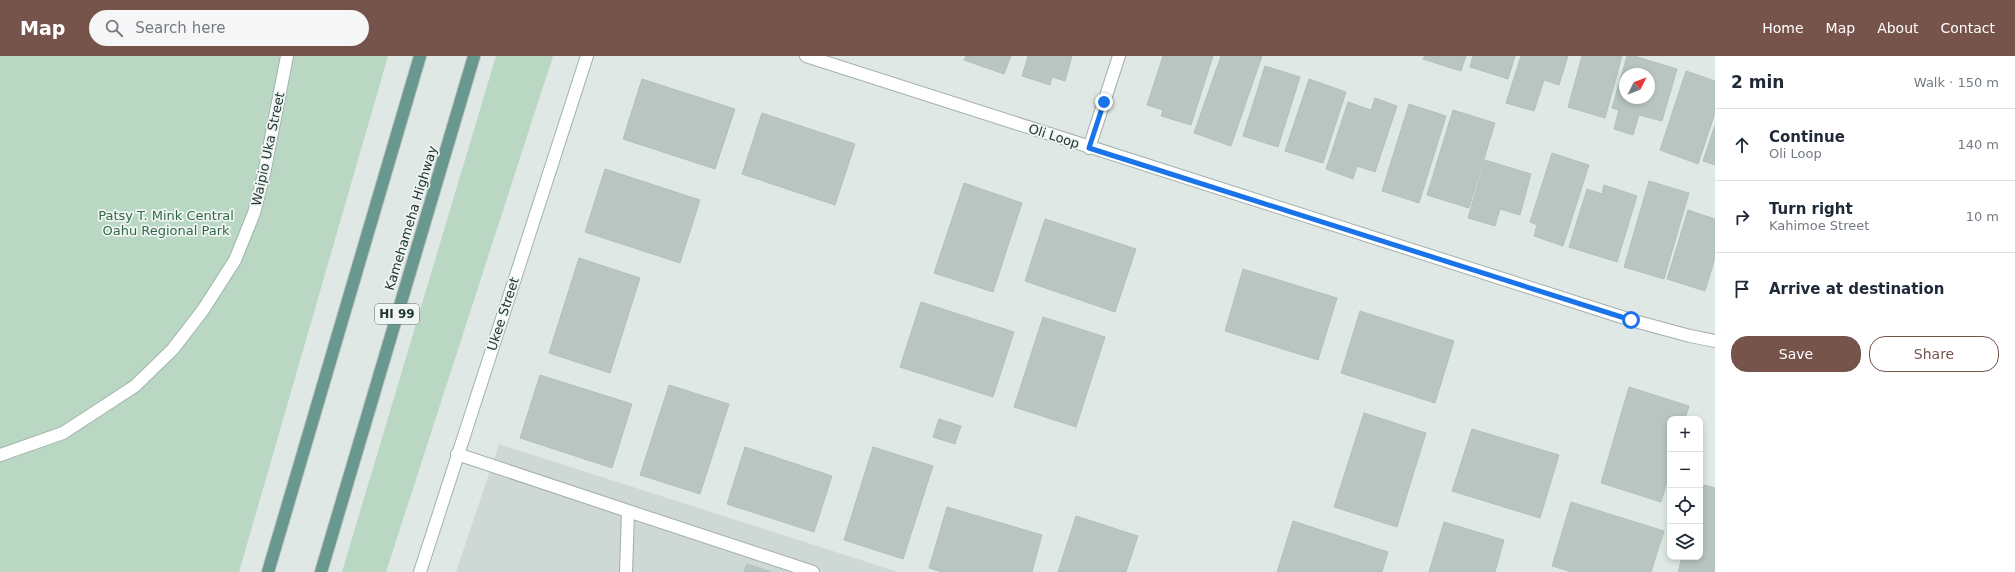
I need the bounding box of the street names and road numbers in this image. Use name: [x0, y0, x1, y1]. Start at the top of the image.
street label: Waipio Uka Street: [249, 91, 287, 207]
street label: Oli Loop: [1027, 121, 1081, 151]
street label: Kamehameha Highway: [382, 144, 440, 292]
street label: Ukee Street: [484, 275, 522, 353]
road number: HI 99: [375, 304, 419, 324]

